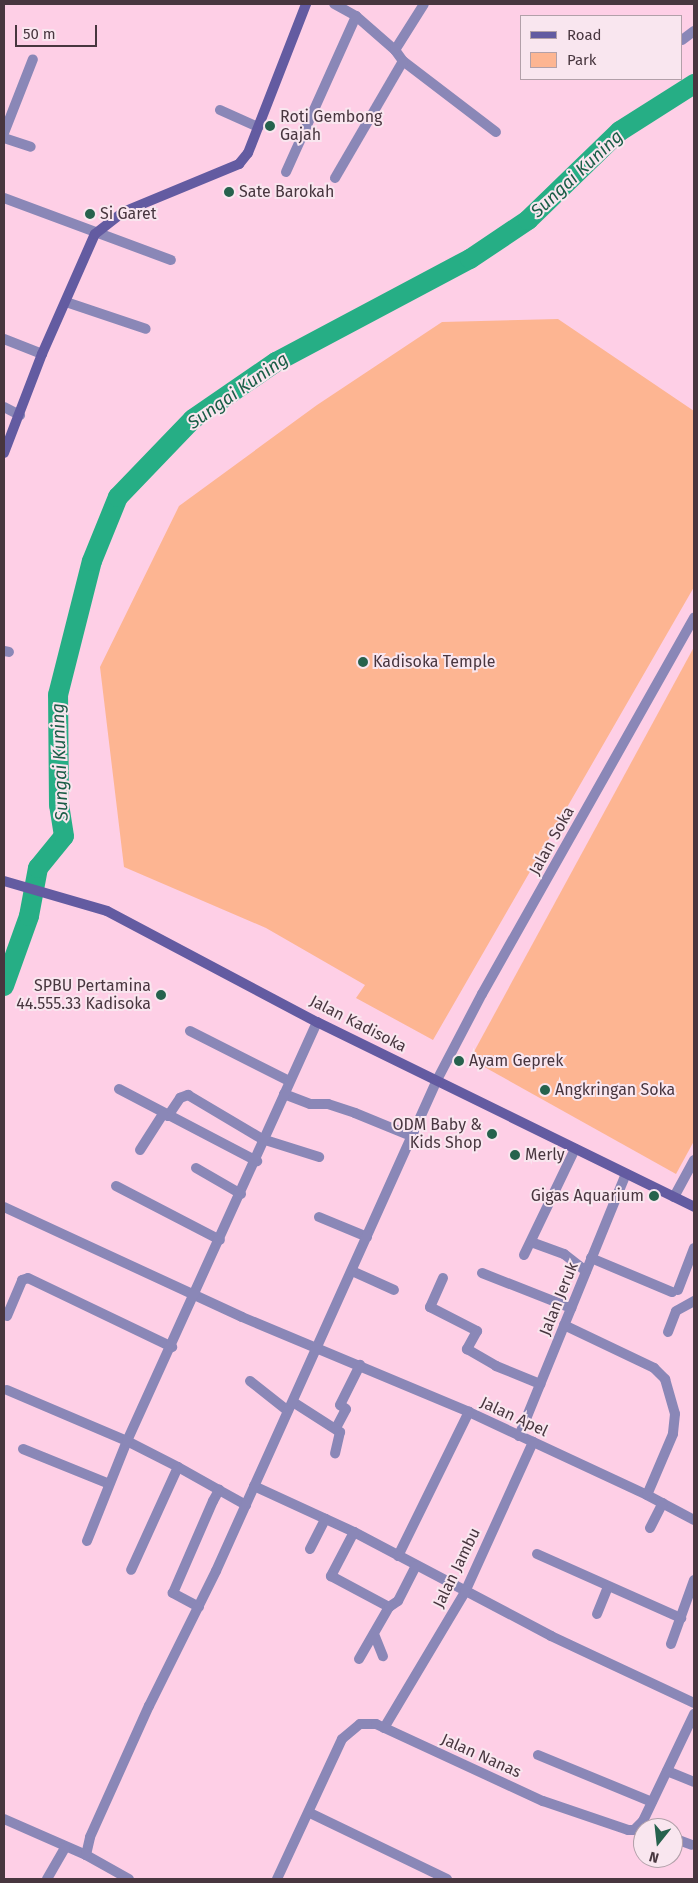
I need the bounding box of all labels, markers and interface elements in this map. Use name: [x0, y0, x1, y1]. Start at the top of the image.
scale bar: [18, 15, 100, 47]
legend: [520, 15, 683, 80]
text: 50 m: [23, 25, 56, 43]
text: Road: [567, 26, 602, 44]
text: Park: [567, 51, 597, 69]
place label: Roti Gembong Gajah: [280, 107, 382, 145]
marker: Roti Gembong Gajah: [264, 120, 276, 132]
water label: Sungai Kuning: [527, 126, 627, 222]
place label: Sate Barokah: [239, 182, 334, 202]
marker: Sate Barokah: [223, 186, 235, 198]
place label: Si Garet: [100, 204, 156, 224]
marker: Si Garet: [84, 208, 96, 220]
water label: Sungai Kuning: [184, 348, 292, 434]
place label: Kadisoka Temple: [373, 652, 495, 672]
marker: Kadisoka Temple: [357, 656, 369, 668]
water label: Sungai Kuning: [47, 703, 73, 821]
street label: Jalan Soka: [525, 804, 579, 878]
place label: SPBU Pertamina 44.555.33 Kadisoka: [16, 976, 151, 1014]
marker: SPBU Pertamina 44.555.33 Kadisoka: [155, 989, 167, 1001]
street label: Jalan Kadisoka: [306, 991, 410, 1057]
place label: Ayam Geprek: [469, 1051, 563, 1071]
marker: Ayam Geprek: [453, 1055, 465, 1067]
place label: Angkringan Soka: [555, 1080, 675, 1100]
marker: Angkringan Soka: [539, 1084, 551, 1096]
place label: ODM Baby & Kids Shop: [392, 1115, 482, 1153]
marker: ODM Baby & Kids Shop: [486, 1128, 498, 1140]
place label: Merly: [525, 1145, 565, 1165]
marker: Merly: [509, 1149, 521, 1161]
place label: Gigas Aquarium: [531, 1186, 644, 1206]
marker: Gigas Aquarium: [648, 1190, 660, 1202]
street label: Jalan Jeruk: [536, 1259, 582, 1339]
street label: Jalan Apel: [477, 1393, 551, 1441]
street label: Jalan Jambu: [429, 1525, 485, 1611]
street label: Jalan Nanas: [438, 1730, 524, 1782]
north arrow: [633, 1818, 683, 1868]
text: N: [647, 1847, 661, 1866]

